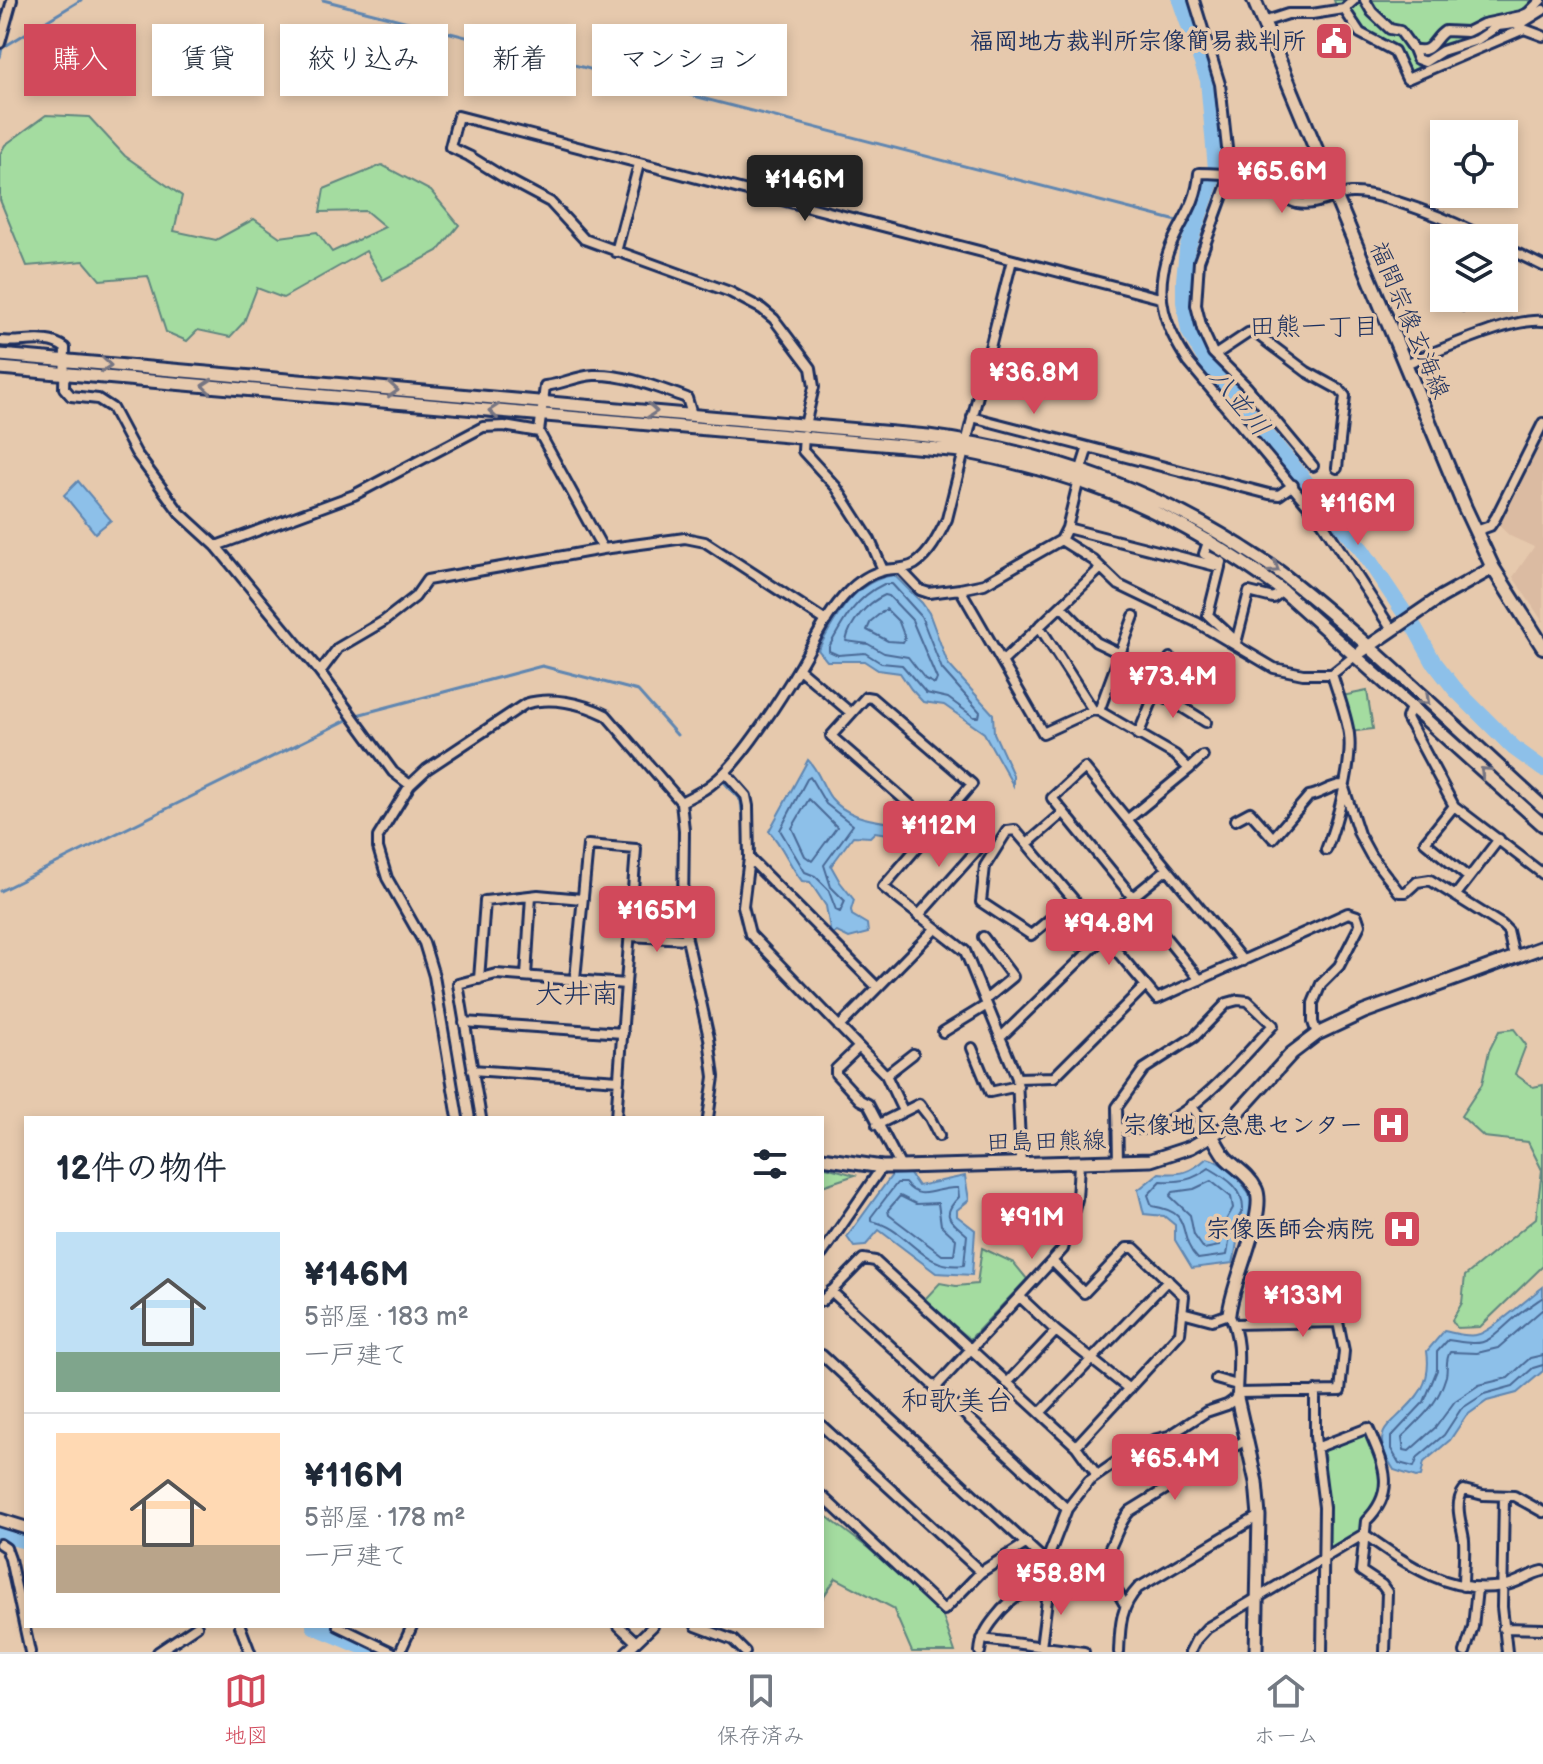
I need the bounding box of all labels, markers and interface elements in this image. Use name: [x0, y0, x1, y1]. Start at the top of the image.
public building icon: 福岡地方裁判所宗像簡易裁判所: [1313, 20, 1355, 62]
chip: 購入: [24, 24, 136, 96]
chip: 賃貸: [152, 24, 264, 96]
chip: 絞り込み: [280, 24, 448, 96]
chip: 新着: [464, 24, 576, 96]
chip: マンション: [592, 24, 787, 96]
place label: 福岡地方裁判所宗像簡易裁判所: [970, 27, 1306, 56]
map controls: [1430, 120, 1518, 312]
button: locate: [1430, 120, 1518, 208]
pin: ¥65.6M: [1217, 147, 1347, 215]
pin: ¥146M: [749, 155, 861, 223]
text: ¥65.6M: [1237, 157, 1327, 188]
text: ¥146M: [765, 165, 845, 196]
button: layers: [1430, 224, 1518, 312]
street label: 福間宗像玄海線: [1363, 237, 1456, 403]
district label: 田熊一丁目: [1249, 312, 1379, 343]
pin: ¥36.8M: [969, 348, 1099, 416]
one-way arrow: [100, 356, 113, 373]
text: ¥36.8M: [989, 358, 1079, 389]
water label: 八並川: [1202, 363, 1275, 443]
one-way arrow: [200, 378, 213, 395]
one-way arrow: [386, 381, 399, 398]
one-way arrow: [487, 402, 500, 419]
one-way arrow: [646, 402, 659, 419]
pin: ¥116M: [1302, 479, 1414, 547]
text: ¥116M: [1320, 489, 1396, 520]
one-way arrow: [1265, 559, 1279, 574]
pin: ¥73.4M: [1108, 652, 1238, 720]
text: ¥73.4M: [1129, 662, 1217, 693]
one-way arrow: [1415, 690, 1430, 705]
one-way arrow: [1480, 767, 1495, 782]
pin: ¥112M: [883, 801, 995, 869]
text: ¥112M: [901, 811, 977, 842]
pin: ¥165M: [601, 886, 713, 954]
text: ¥165M: [617, 896, 697, 927]
pin: ¥94.8M: [1044, 899, 1174, 967]
text: ¥94.8M: [1064, 909, 1154, 940]
district label: 大井南: [535, 978, 619, 1011]
hospital icon: 宗像地区急患センター: [1370, 1104, 1412, 1146]
place label: 宗像地区急患センター: [1123, 1111, 1363, 1140]
street label: 田島田熊線: [986, 1126, 1106, 1157]
icon: filters: [748, 1142, 792, 1186]
text: 12件の物件: [56, 1148, 227, 1189]
pin: ¥91M: [985, 1193, 1079, 1261]
text: ¥91M: [1000, 1203, 1064, 1234]
hospital icon: 宗像医師会病院: [1381, 1208, 1423, 1250]
place label: 宗像医師会病院: [1206, 1215, 1374, 1244]
text: ¥146M: [304, 1254, 409, 1295]
icon: home: [120, 1264, 216, 1360]
pin: ¥133M: [1247, 1271, 1359, 1339]
text: ¥133M: [1263, 1281, 1343, 1312]
text: 5部屋 · 183 m²: [304, 1302, 469, 1333]
text: 一戸建て: [304, 1340, 408, 1371]
district label: 和歌美台: [901, 1385, 1013, 1418]
pin: ¥65.4M: [1110, 1434, 1240, 1502]
text: ¥65.4M: [1130, 1444, 1220, 1475]
text: ¥116M: [304, 1455, 403, 1496]
icon: home: [120, 1465, 216, 1561]
text: 5部屋 · 178 m²: [304, 1503, 466, 1534]
text: 一戸建て: [304, 1541, 408, 1572]
pin: ¥58.8M: [996, 1549, 1126, 1617]
text: ¥58.8M: [1016, 1559, 1106, 1590]
tab: 地図: [224, 1669, 268, 1750]
tab: 保存済み: [717, 1669, 805, 1750]
tab: ホーム: [1254, 1669, 1319, 1750]

